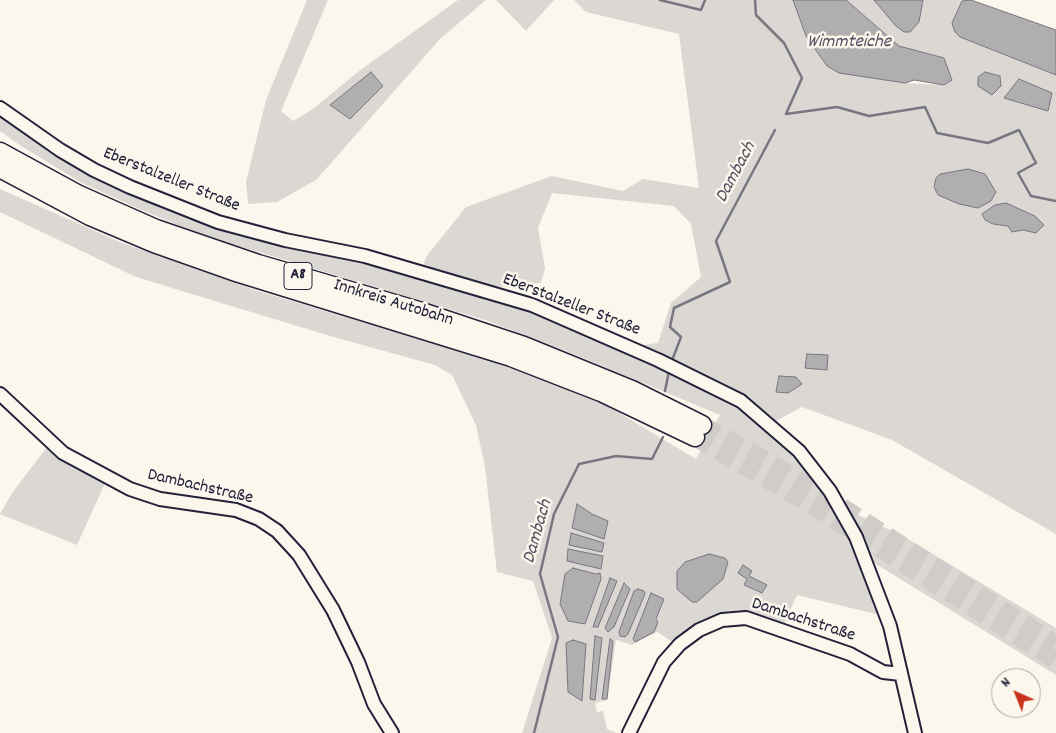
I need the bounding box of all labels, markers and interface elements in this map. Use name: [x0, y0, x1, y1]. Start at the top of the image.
water label: Wimmteiche: [807, 32, 891, 54]
water label: Dambach: [712, 139, 762, 207]
street label: Eberstalzeller Straße: [99, 144, 243, 218]
road number: A8: [284, 262, 312, 290]
street label: Eberstalzeller Straße: [499, 270, 643, 342]
street label: Innkreis Autobahn: [330, 276, 456, 332]
street label: Dambachstraße: [145, 465, 255, 511]
water label: Dambach: [519, 497, 559, 567]
street label: Dambachstraße: [748, 594, 858, 648]
north arrow: [991, 668, 1041, 718]
text: N: [997, 673, 1016, 693]

